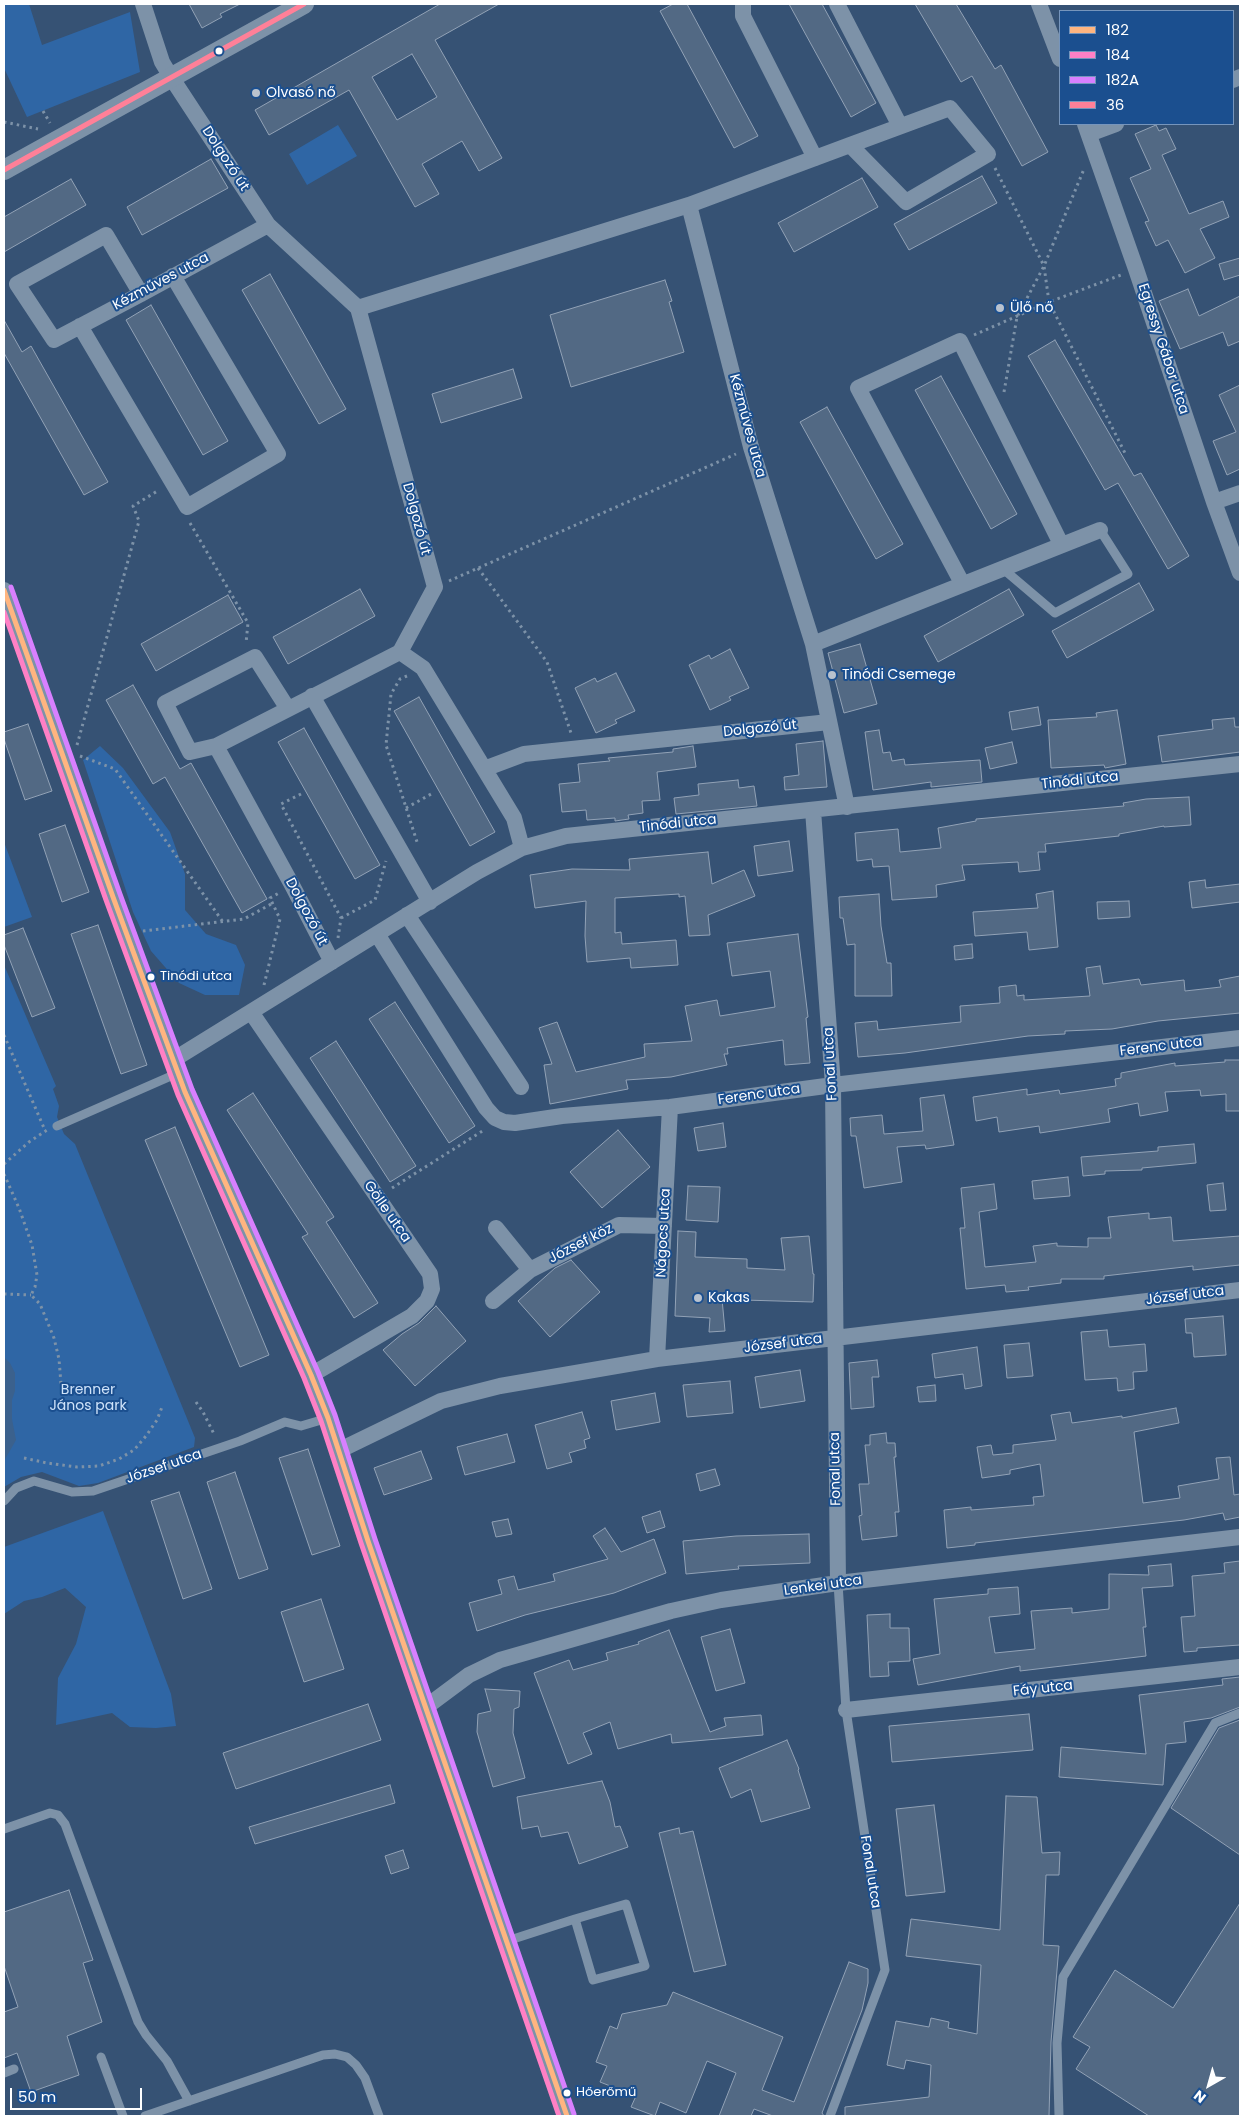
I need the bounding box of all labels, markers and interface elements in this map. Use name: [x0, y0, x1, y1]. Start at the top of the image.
legend: [1059, 10, 1234, 125]
text: 182: [1106, 19, 1129, 40]
text: 184: [1106, 44, 1130, 65]
unlabelled marker: [214, 46, 224, 56]
text: 182A: [1106, 69, 1139, 90]
place label: Olvasó nő: [266, 85, 336, 101]
marker: Olvasó nő: [250, 87, 262, 99]
text: 36: [1106, 94, 1124, 115]
street label: Dolgozó út: [198, 123, 252, 195]
street label: Kézműves utca: [110, 250, 212, 314]
street label: Egressy Gábor utca: [1134, 281, 1192, 417]
place label: Ülő nő: [1010, 300, 1054, 316]
marker: Ülő nő: [994, 302, 1006, 314]
street label: Kézműves utca: [725, 372, 769, 480]
street label: Dolgozó út: [398, 481, 434, 557]
place label: Tinódi Csemege: [842, 667, 956, 683]
marker: Tinódi Csemege: [826, 669, 838, 681]
street label: Dolgozó út: [722, 717, 798, 741]
street label: Tinódi utca: [1041, 769, 1119, 793]
street label: Tinódi utca: [639, 812, 717, 836]
street label: Dolgozó út: [281, 875, 331, 949]
place label: Tinódi utca: [160, 969, 232, 985]
marker: Tinódi utca: [146, 972, 156, 982]
street label: Fonal utca: [821, 1027, 841, 1101]
street label: Ferenc utca: [1119, 1034, 1203, 1060]
street label: Ferenc utca: [717, 1081, 801, 1109]
street label: Gölle utca: [360, 1178, 414, 1246]
street label: Nágocs utca: [653, 1188, 675, 1278]
street label: József köz: [546, 1221, 616, 1267]
street label: József utca: [1145, 1283, 1225, 1309]
place label: Kakas: [708, 1290, 750, 1306]
marker: Kakas: [692, 1292, 704, 1304]
street label: József utca: [743, 1331, 823, 1357]
park label: Brenner János park: [49, 1382, 127, 1414]
street label: Fonal utca: [827, 1432, 845, 1506]
street label: József utca: [124, 1446, 204, 1488]
street label: Lenkei utca: [783, 1572, 863, 1600]
street label: Fáy utca: [1012, 1678, 1074, 1700]
street label: Fonal utca: [856, 1834, 884, 1910]
north arrow: [1184, 2060, 1234, 2110]
scale bar: [12, 2078, 145, 2110]
place label: Hőerőmű: [576, 2085, 636, 2101]
text: 50 m: [18, 2086, 56, 2107]
text: N: [1189, 2086, 1210, 2108]
marker: Hőerőmű: [562, 2088, 572, 2098]

